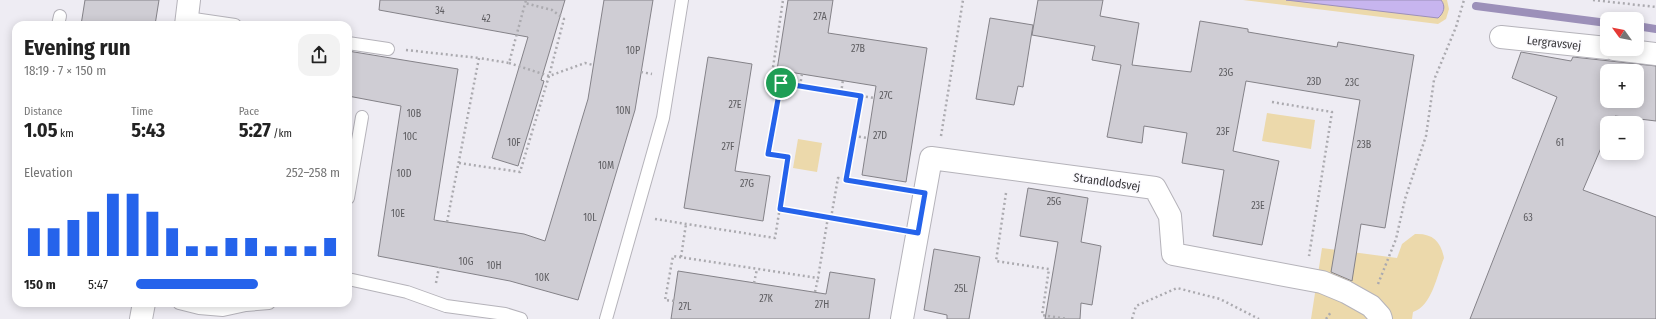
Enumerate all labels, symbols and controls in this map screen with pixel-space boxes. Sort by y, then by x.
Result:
house number: 34 [435,5,445,17]
house number: 27A [813,11,827,23]
north arrow [1600,12,1644,56]
map controls [1600,12,1644,160]
house number: 42 [481,13,491,25]
street label: Lergravsvej [1526,33,1582,53]
text: Evening run [24,34,131,61]
button: share [298,34,340,76]
house number: 27B [851,43,865,55]
house number: 10P [626,45,640,57]
text: 18:19 · 7 × 150 m [24,63,106,78]
button: + [1600,64,1644,108]
pin [764,66,798,100]
house number: 23G [1219,67,1234,79]
icon: arrive [770,72,792,94]
house number: 23D [1307,76,1322,88]
house number: 23C [1345,77,1359,89]
house number: 27C [879,90,893,102]
house number: 27E [728,99,742,111]
text: Distance [24,105,63,118]
text: Time [131,105,153,118]
text: Pace [239,105,259,118]
house number: 10N [615,105,631,117]
house number: 10B [407,108,422,120]
button: − [1600,116,1644,160]
text: 1.05 [24,118,58,142]
text: 5:43 [131,118,165,142]
text: 5:27 [239,118,271,142]
house number: 23F [1216,126,1230,138]
text: km [58,127,74,140]
text: /km [271,127,292,140]
house number: 27D [873,130,887,142]
house number: 10C [403,131,417,143]
house number: 10F [507,137,521,149]
house number: 61 [1556,137,1564,149]
house number: 23B [1357,139,1372,151]
house number: 27F [722,141,735,153]
house number: 10M [598,160,614,172]
text: Elevation [24,165,73,180]
text: 252–258 m [286,165,340,180]
house number: 10D [397,168,412,180]
street label: Strandlodsvej [1073,170,1141,194]
house number: 27G [740,178,754,190]
house number: 25G [1047,196,1062,208]
house number: 23E [1251,200,1265,212]
house number: 10E [391,208,405,220]
house number: 10L [583,212,597,224]
house number: 63 [1523,212,1533,224]
house number: 10G [459,256,474,268]
house number: 10H [486,260,502,272]
house number: 10K [535,272,550,284]
text: 150 m [24,277,56,292]
text: 5:47 [88,277,108,292]
house number: 25L [954,283,968,295]
house number: 27K [759,293,774,305]
house number: 27H [815,299,829,311]
house number: 27L [679,301,692,313]

